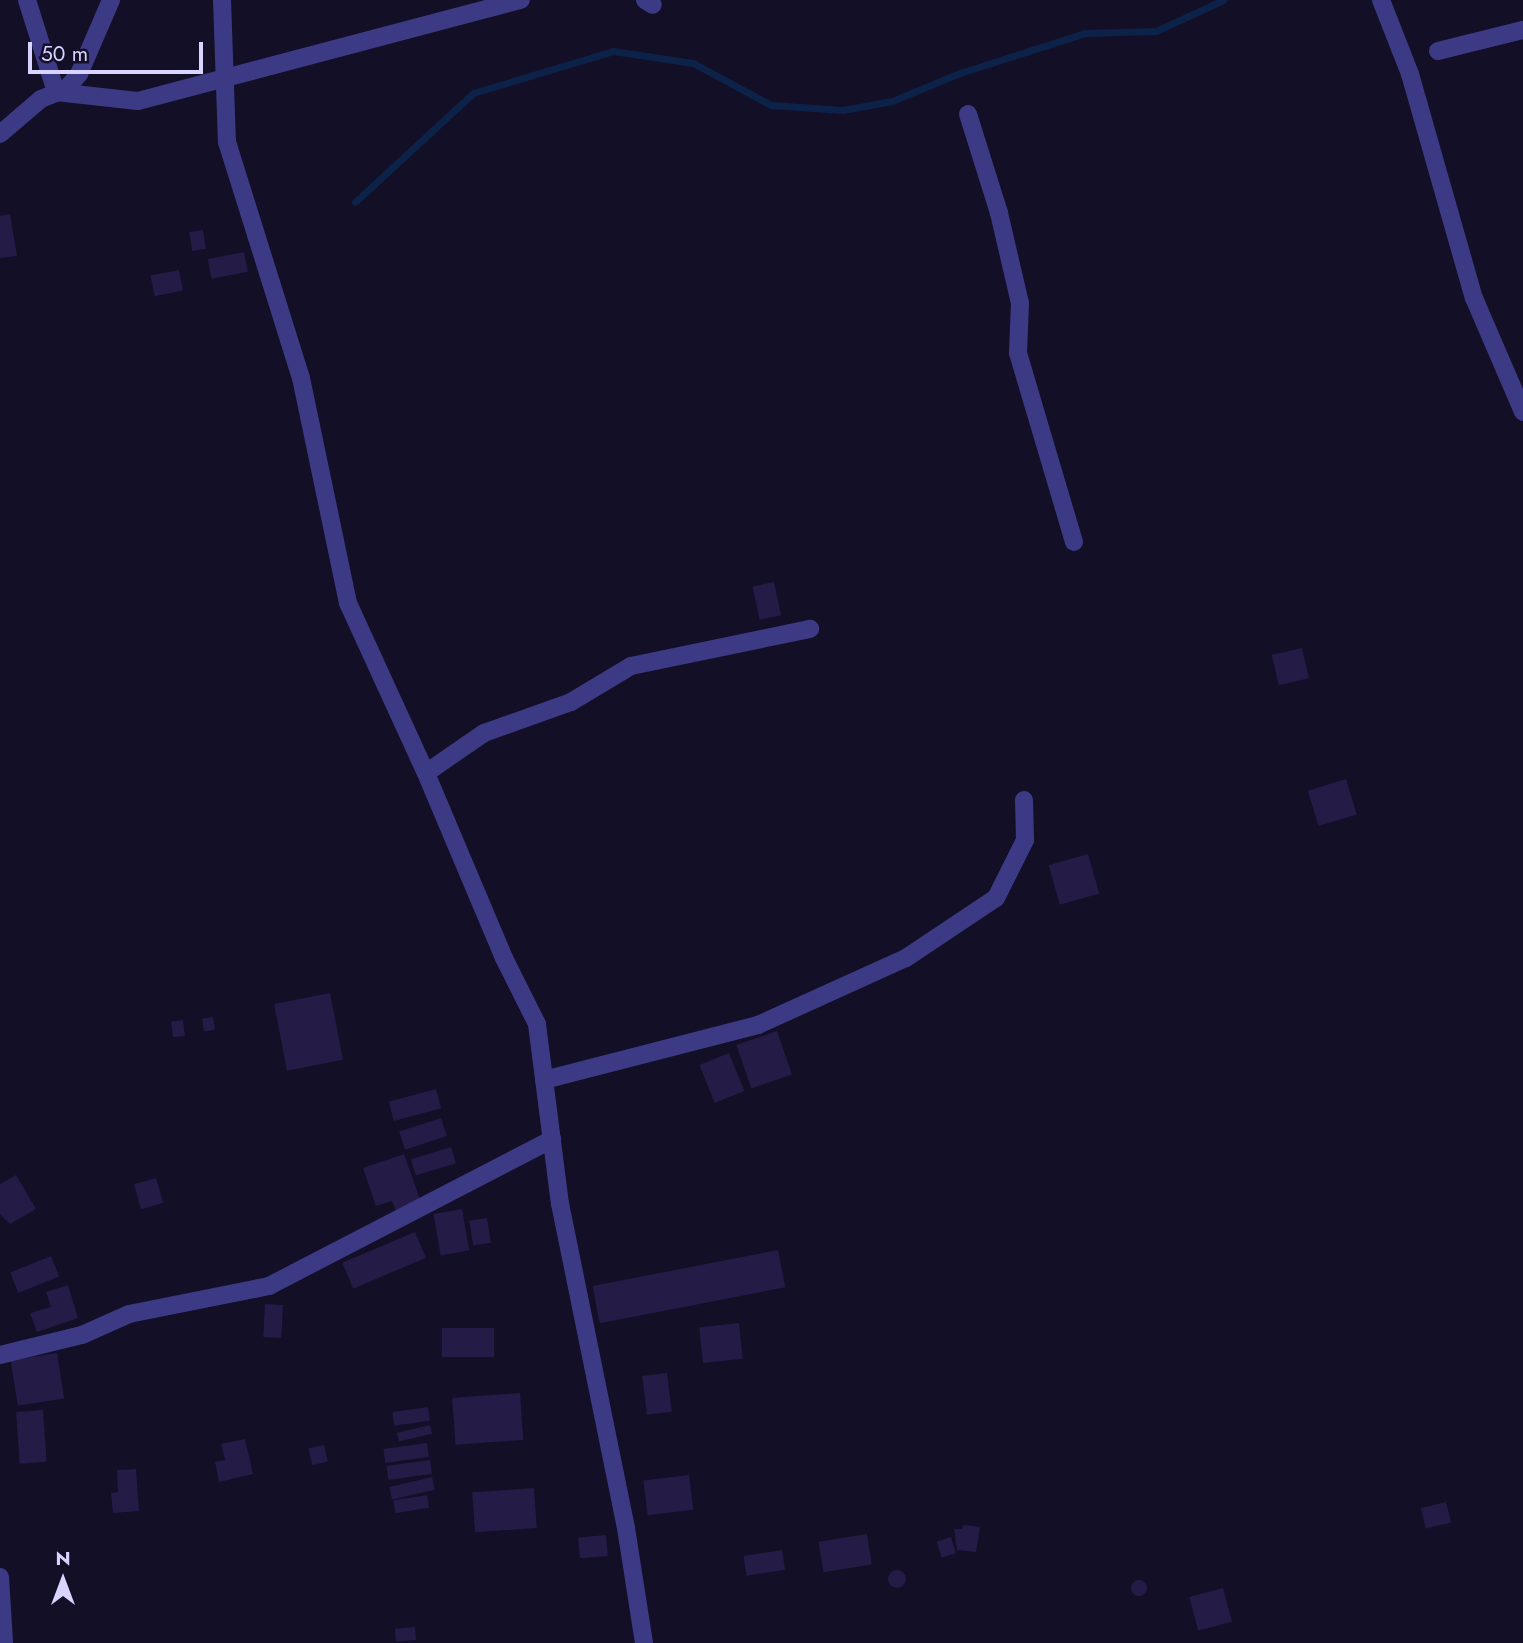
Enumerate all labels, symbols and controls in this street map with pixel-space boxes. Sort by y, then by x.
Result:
scale bar [32,28,206,72]
text: 50 m [41,39,88,69]
north arrow [28,1545,98,1615]
text: N [55,1545,71,1572]

